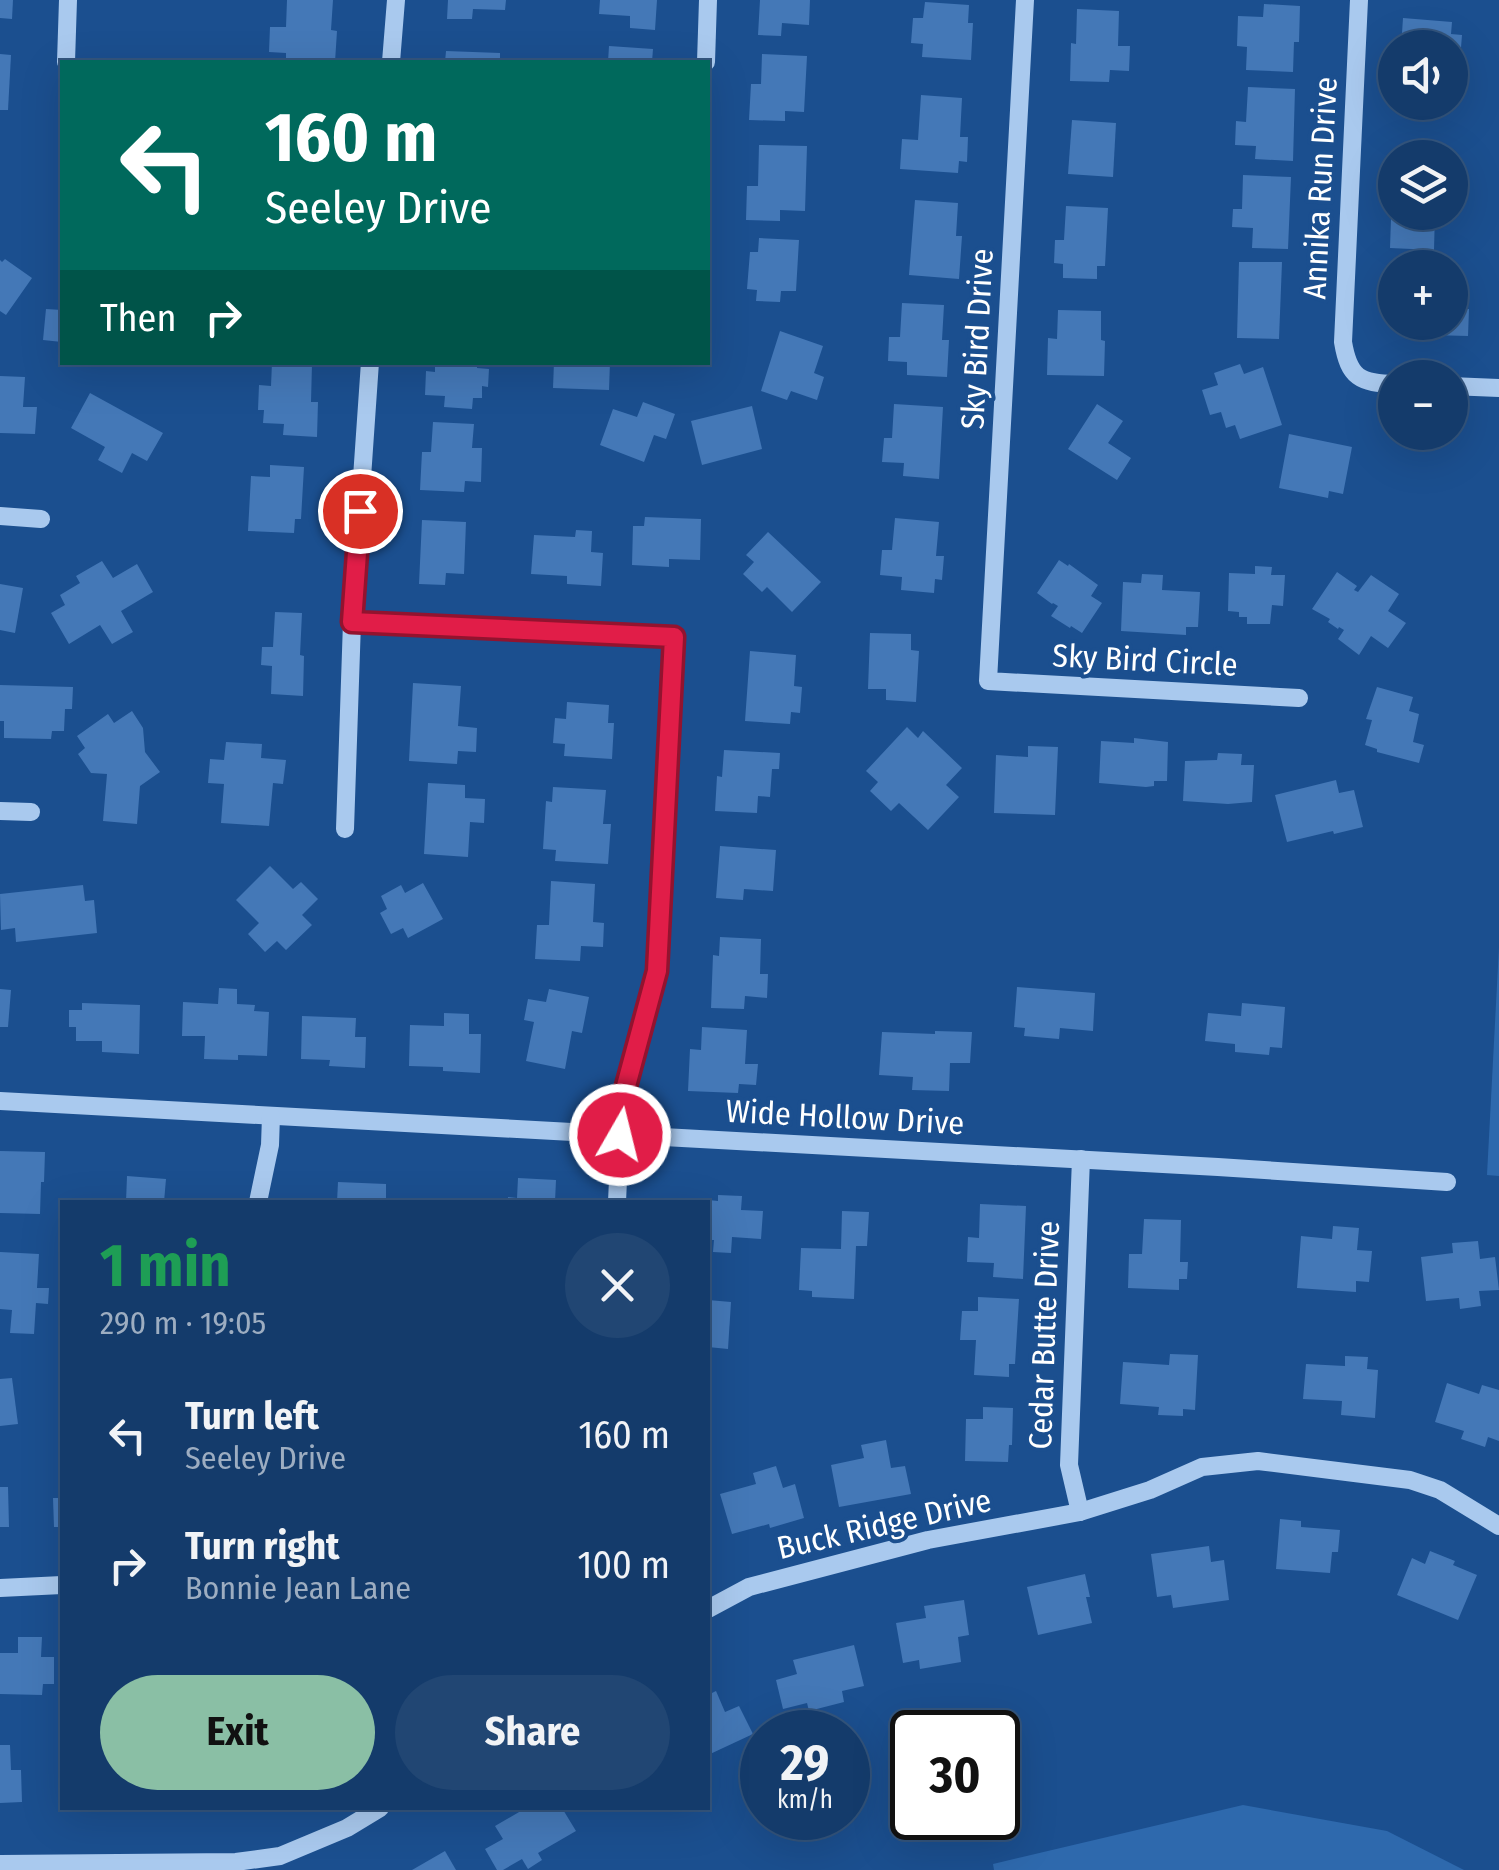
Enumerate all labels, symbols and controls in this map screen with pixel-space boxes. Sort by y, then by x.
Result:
map controls [1378,30,1468,450]
button: sound [1378,30,1468,120]
street label: Annika Run Drive [1295,76,1345,300]
text: 160 m [265,96,437,180]
icon: left [100,100,230,230]
button: layers [1378,140,1468,230]
text: Seeley Drive [265,181,491,235]
street label: Sky Bird Drive [953,248,1001,430]
button: + [1378,250,1468,340]
icon: right [196,290,251,345]
text: Then [100,295,176,341]
button: − [1378,360,1468,450]
pin [318,469,403,554]
icon: arrive [333,484,388,539]
street label: Sky Bird Circle [1051,636,1239,684]
position arrow [568,1083,672,1187]
street label: Wide Hollow Drive [725,1092,965,1142]
street label: Cedar Butte Drive [1021,1220,1067,1450]
text: 1 min [100,1230,231,1302]
button: close [565,1233,670,1338]
text: 290 m · 19:05 [100,1304,266,1342]
text: Turn left [185,1393,319,1439]
icon: left [100,1408,155,1463]
text: 160 m [578,1412,670,1458]
text: Seeley Drive [185,1439,346,1477]
street label: Buck Ridge Drive [773,1481,995,1567]
text: Turn right [185,1523,339,1569]
icon: right [100,1538,155,1593]
text: 100 m [577,1542,670,1588]
text: Bonnie Jean Lane [185,1569,411,1607]
button: Exit [100,1675,375,1790]
button: Share [395,1675,670,1790]
speed limit sign: 30 [890,1710,1020,1840]
text: 29 [781,1733,829,1793]
text: km/h [777,1785,833,1815]

